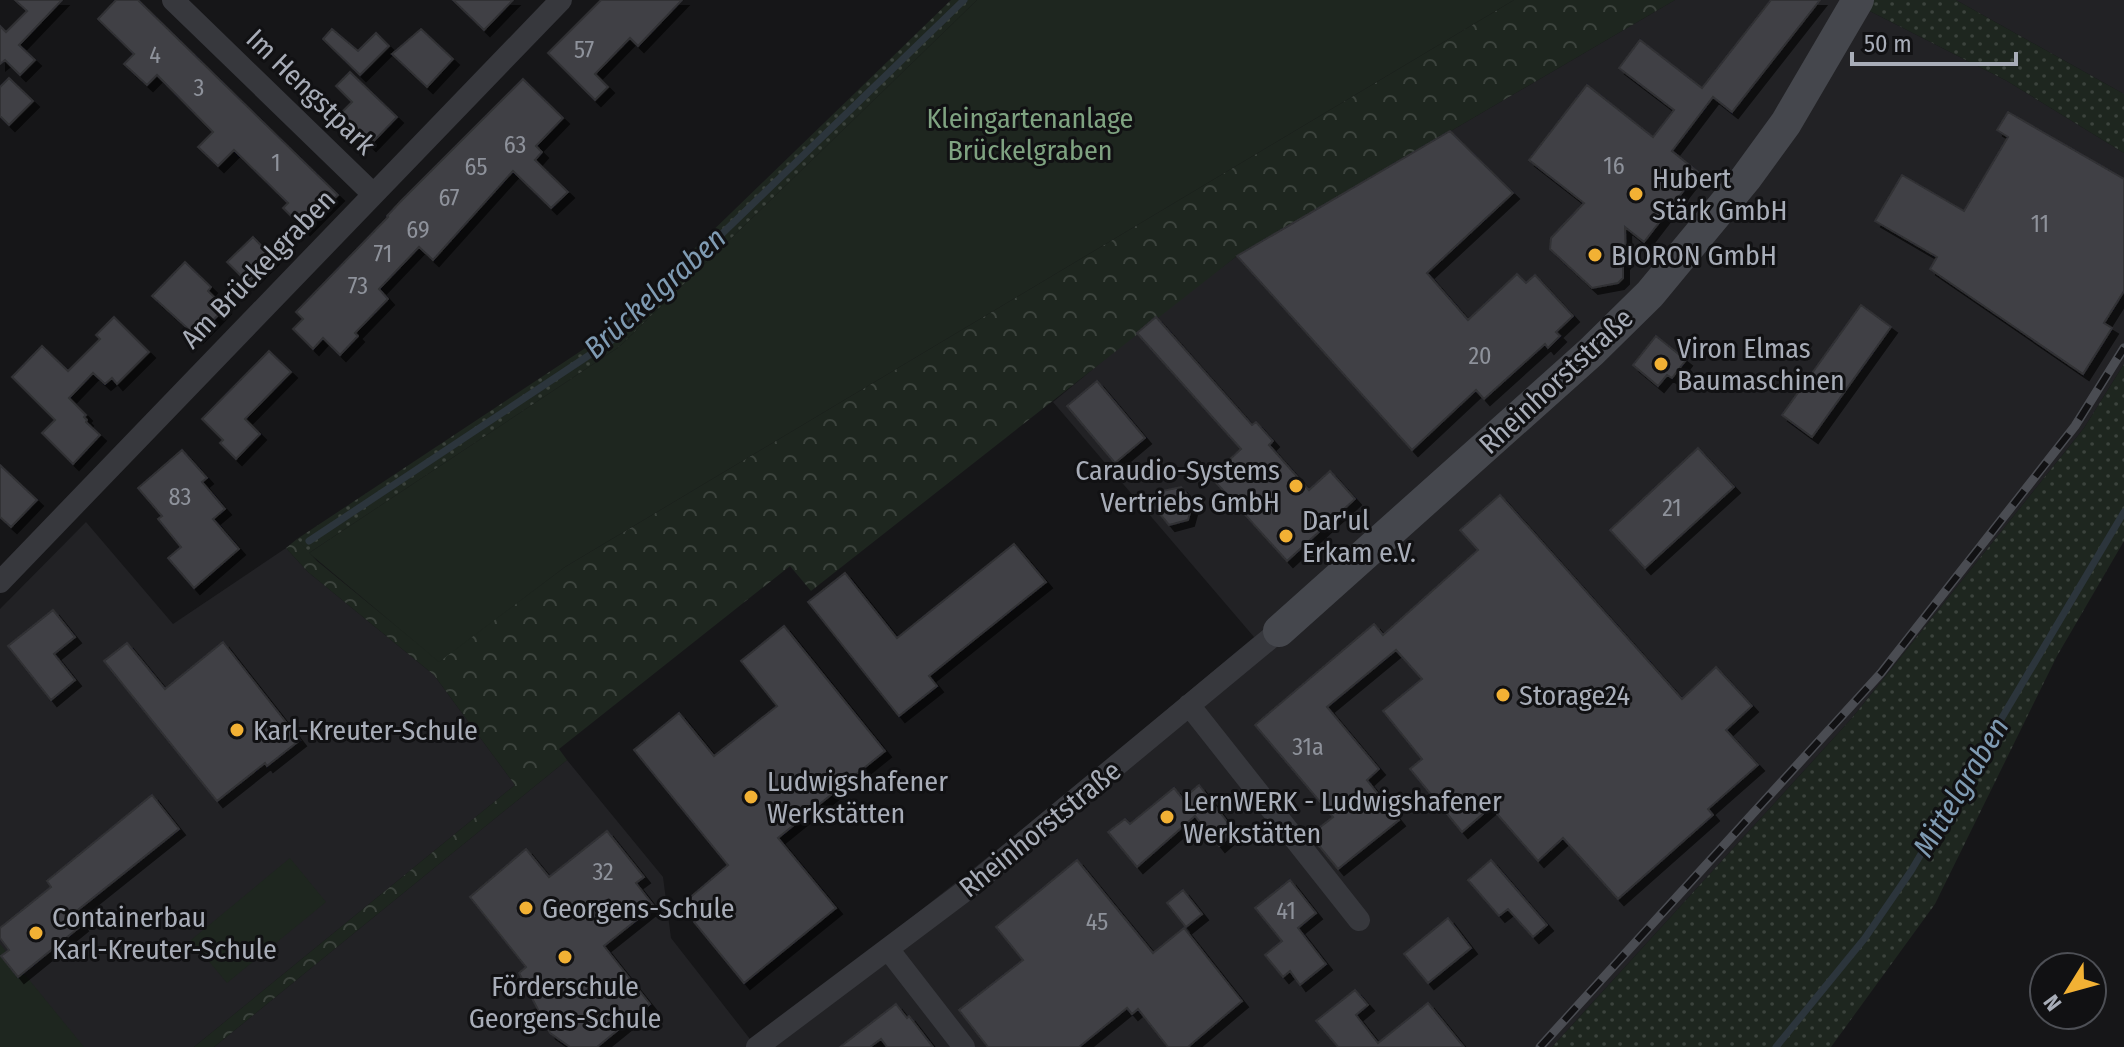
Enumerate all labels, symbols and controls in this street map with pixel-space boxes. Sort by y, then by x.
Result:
scale bar [1852,16,2016,66]
street label: Im Hengstpark [240,22,383,162]
text: 50 m [1864,30,1912,58]
house number: 57 [574,36,594,64]
house number: 4 [149,41,161,69]
house number: 3 [194,74,204,102]
park label: Kleingartenanlage Brückelgraben [927,102,1133,167]
house number: 63 [504,131,526,159]
house number: 1 [271,149,281,177]
house number: 16 [1603,152,1625,180]
house number: 65 [465,153,487,181]
place label: Hubert Stärk GmbH [1652,162,1787,227]
street label: Am Brückelgraben [174,183,342,355]
house number: 67 [438,184,460,212]
marker: Hubert Stärk GmbH [1627,185,1645,203]
house number: 11 [2031,210,2049,238]
house number: 69 [406,216,430,244]
water label: Brückelgraben [577,220,733,366]
place label: BIORON GmbH [1611,239,1777,272]
house number: 71 [374,240,392,268]
marker: BIORON GmbH [1586,246,1604,264]
house number: 73 [348,272,368,300]
street label: Rheinhorststraße [1472,301,1640,461]
place label: Viron Elmas Baumaschinen [1677,332,1845,397]
house number: 20 [1468,342,1492,370]
marker: Viron Elmas Baumaschinen [1652,355,1670,373]
place label: Caraudio-Systems Vertriebs GmbH [1075,454,1280,519]
marker: Caraudio-Systems Vertriebs GmbH [1287,477,1305,495]
house number: 83 [169,483,191,511]
house number: 21 [1662,494,1682,522]
place label: Dar'ul Erkam e.V. [1302,504,1416,569]
marker: Dar'ul Erkam e.V. [1277,527,1295,545]
place label: Storage24 [1519,679,1630,712]
marker: Storage24 [1494,686,1512,704]
water label: Mittelgraben [1905,711,2017,863]
place label: Karl-Kreuter-Schule [253,714,478,747]
marker: Karl-Kreuter-Schule [228,721,246,739]
house number: 31a [1292,733,1324,761]
street label: Rheinhorststraße [953,754,1127,904]
place label: Ludwigshafener Werkstätten [767,765,948,830]
place label: LernWERK - Ludwigshafener Werkstätten [1183,785,1502,850]
marker: Ludwigshafener Werkstätten [742,788,760,806]
marker: LernWERK - Ludwigshafener Werkstätten [1158,808,1176,826]
house number: 32 [592,858,614,886]
place label: Georgens-Schule [542,892,735,925]
house number: 41 [1276,897,1296,925]
marker: Georgens-Schule [517,899,535,917]
place label: Containerbau Karl-Kreuter-Schule [52,901,277,966]
house number: 45 [1086,908,1108,936]
marker: Containerbau Karl-Kreuter-Schule [27,924,45,942]
marker: Förderschule Georgens-Schule [556,948,574,966]
north arrow [2028,951,2108,1031]
place label: Förderschule Georgens-Schule [469,970,661,1035]
text: N [2038,989,2067,1016]

